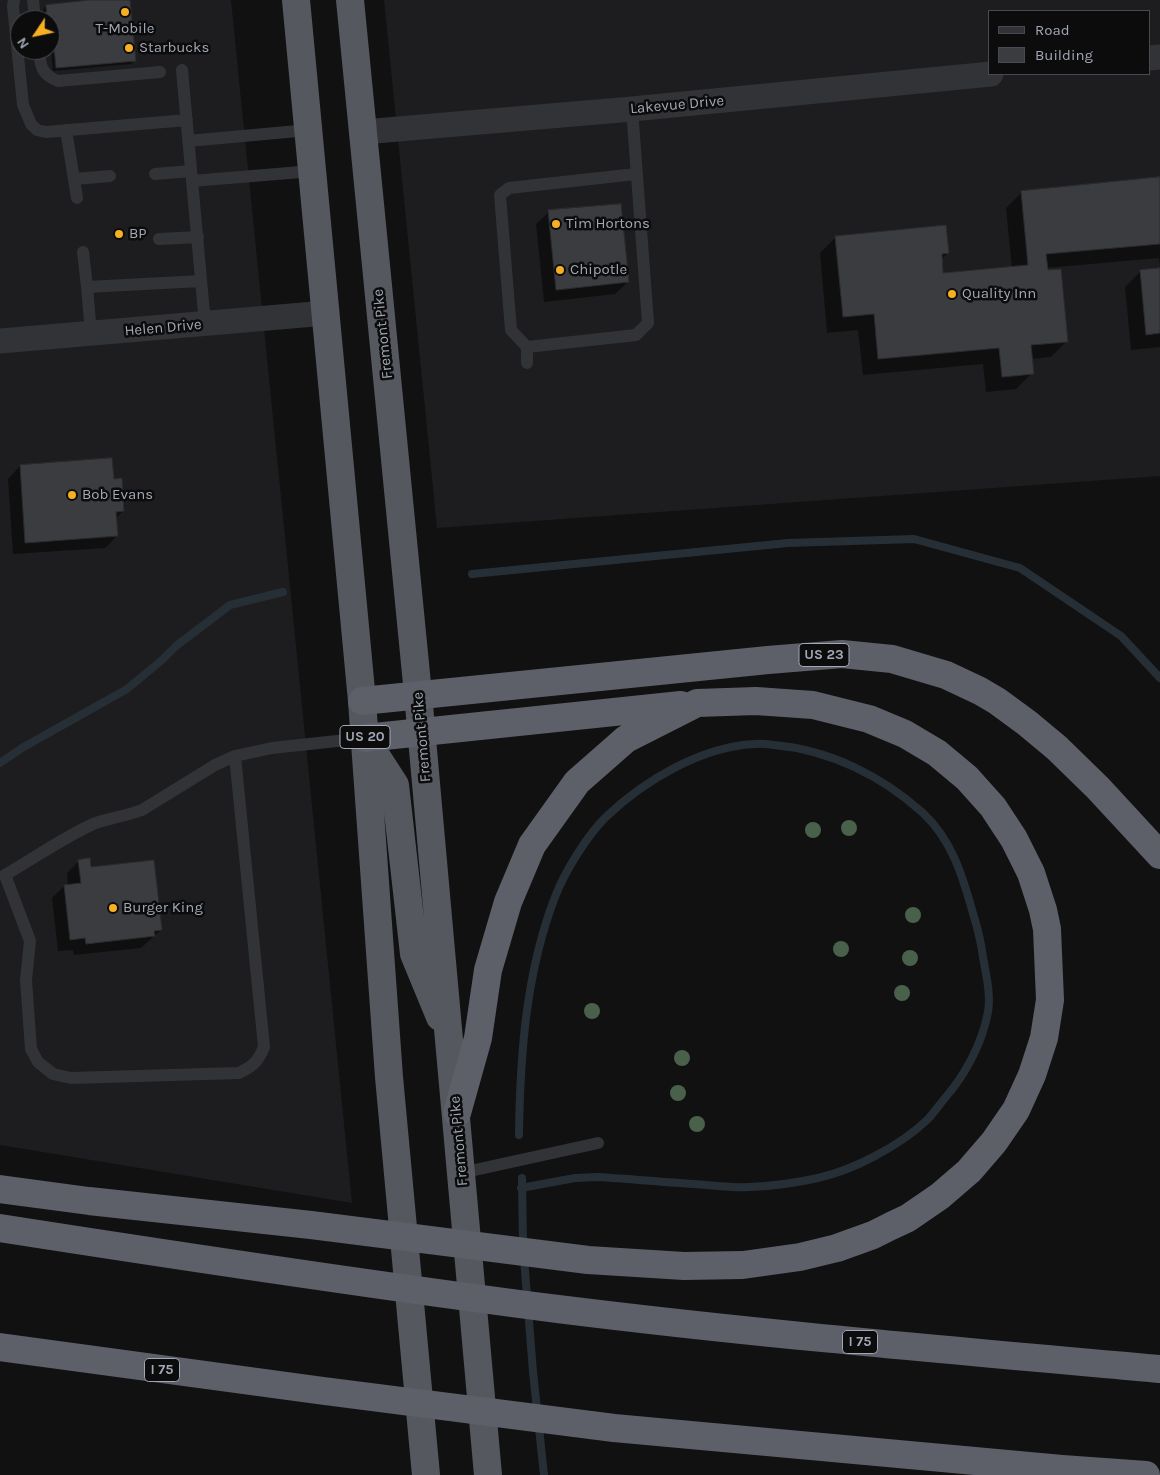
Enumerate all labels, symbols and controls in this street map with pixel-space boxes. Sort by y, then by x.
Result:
marker: T-Mobile [119,6,131,18]
north arrow [10,10,60,60]
legend [988,10,1150,75]
place label: T-Mobile [96,20,154,38]
text: Road [1035,21,1070,39]
text: N [13,34,33,52]
place label: Starbucks [139,39,209,57]
marker: Starbucks [123,42,135,54]
text: Building [1035,46,1093,64]
street label: Lakevue Drive [629,92,725,118]
place label: Tim Hortons [566,215,650,233]
marker: Tim Hortons [550,218,562,230]
place label: BP [129,225,147,243]
marker: BP [113,228,125,240]
place label: Chipotle [570,261,627,279]
marker: Chipotle [554,264,566,276]
place label: Quality Inn [962,285,1036,303]
street label: Fremont Pike [369,288,397,380]
marker: Quality Inn [946,288,958,300]
street label: Helen Drive [124,316,202,340]
place label: Bob Evans [82,486,153,504]
marker: Bob Evans [66,489,78,501]
road number: US 23 [799,644,849,666]
street label: Fremont Pike [409,691,435,783]
road number: US 20 [340,726,390,749]
place label: Burger King [123,899,203,917]
marker: Burger King [107,902,119,914]
street label: Fremont Pike [446,1095,472,1187]
road number: I 75 [842,1330,878,1354]
road number: I 75 [144,1358,180,1382]

